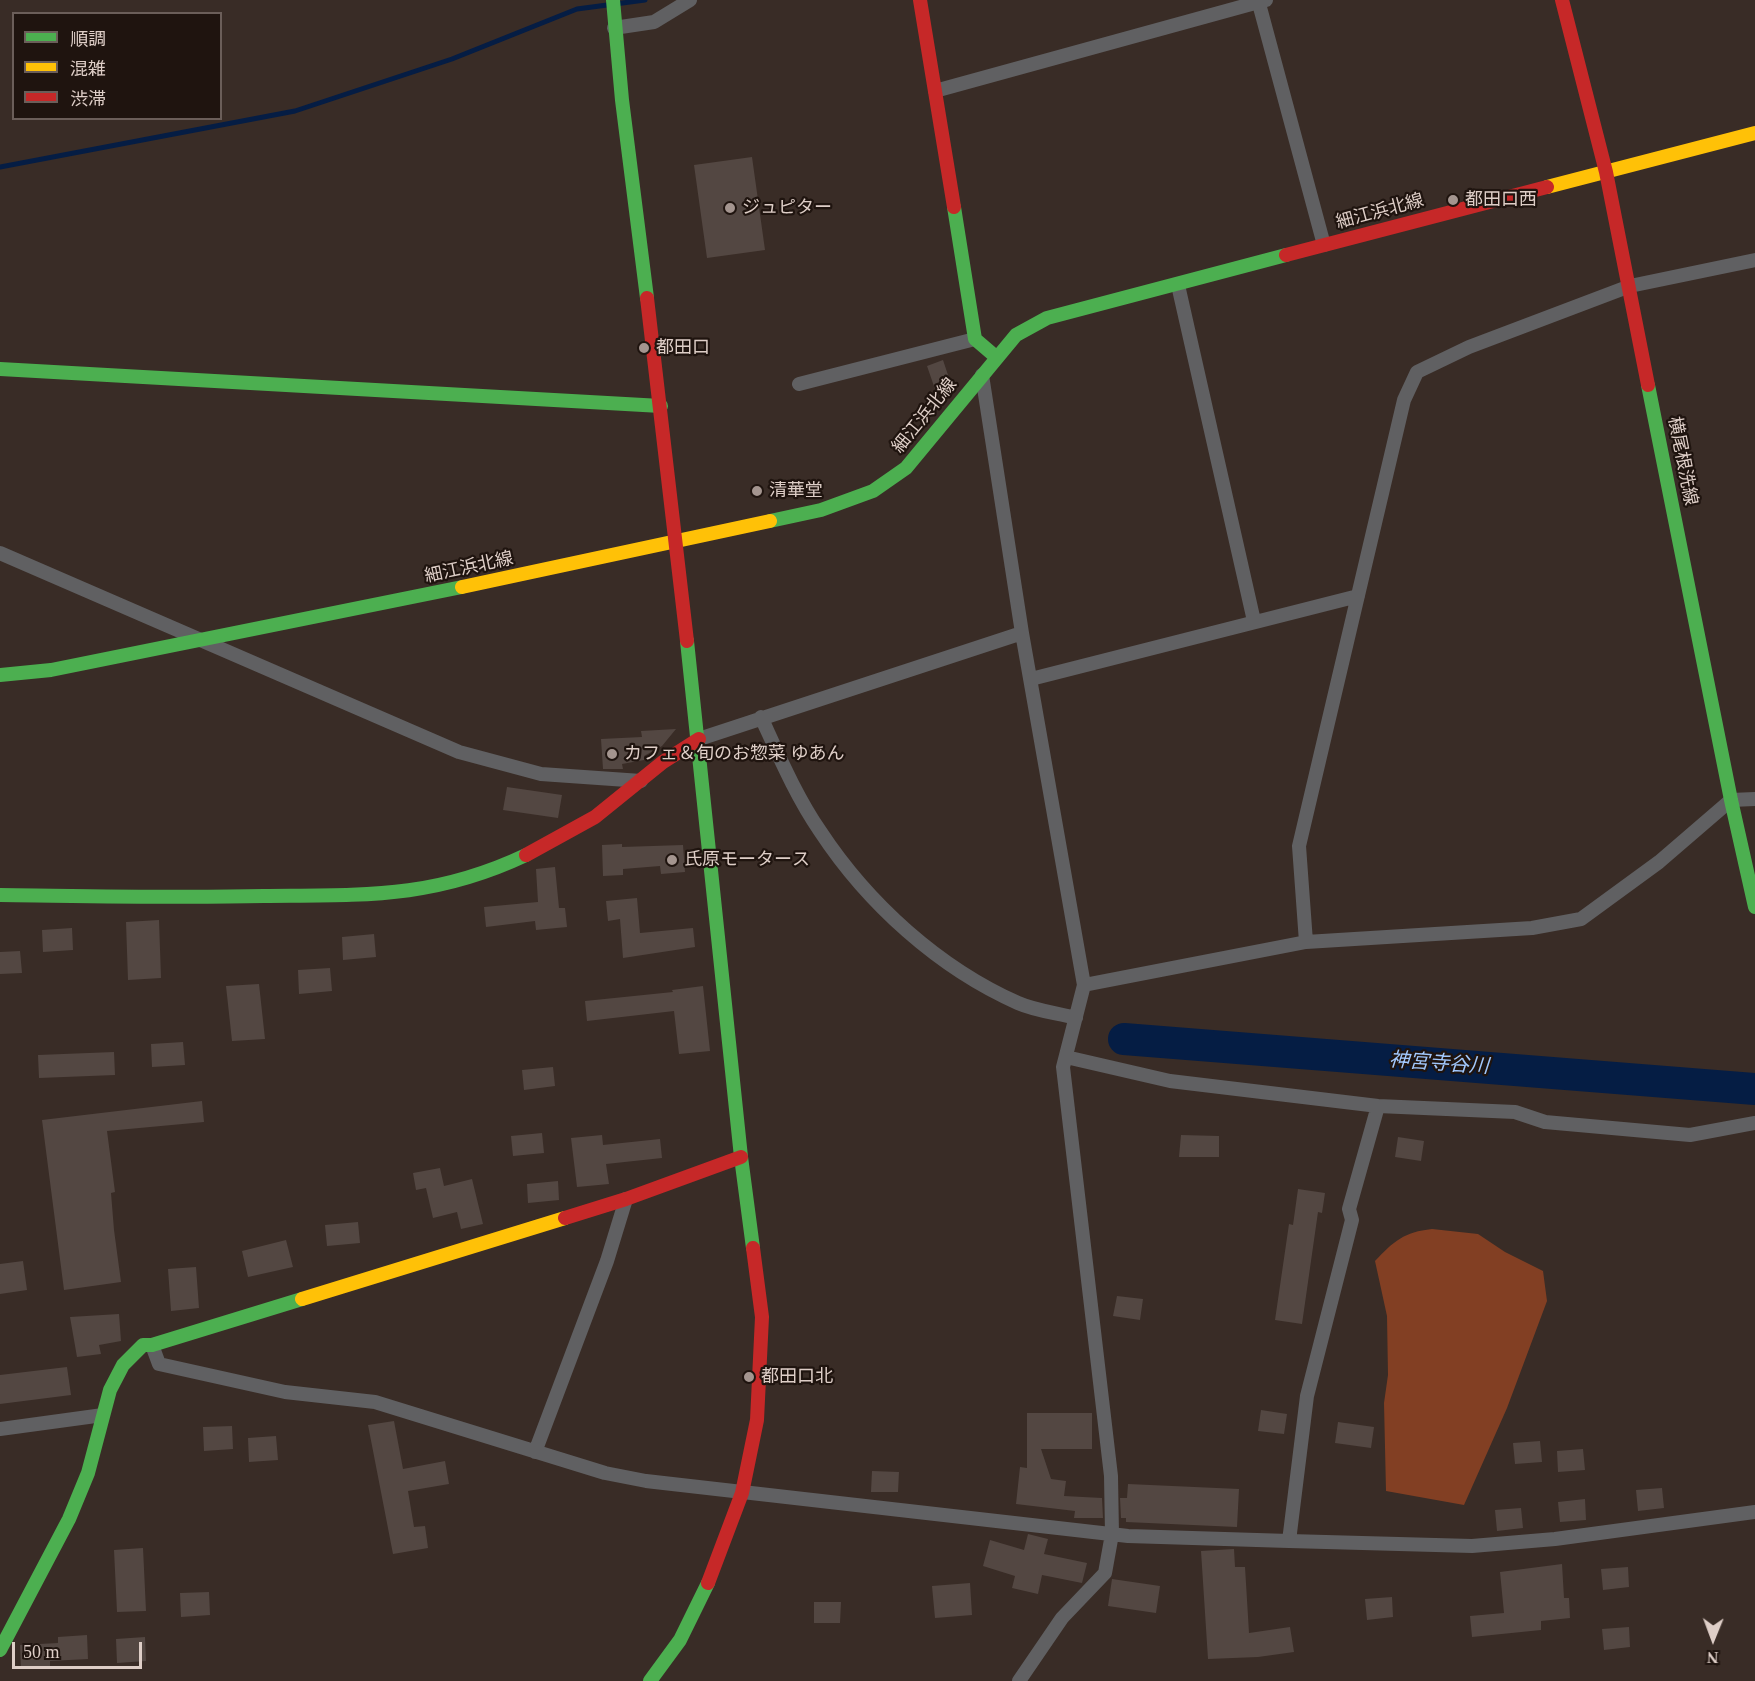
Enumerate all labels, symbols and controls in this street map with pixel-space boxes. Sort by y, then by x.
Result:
legend [12,12,222,120]
text: 順調 [70,29,106,49]
text: 混雑 [70,59,106,79]
text: 渋滞 [70,89,106,109]
place label: 都田口西 [1465,189,1537,211]
street label: 細江浜北線 [1334,190,1426,234]
marker: 都田口西 [1446,193,1460,207]
place label: ジュピター [742,197,832,219]
marker: ジュピター [723,201,737,215]
place label: 都田口 [656,337,710,359]
marker: 都田口 [637,341,651,355]
street label: 細江浜北線 [888,374,962,458]
street label: 横尾根洗線 [1663,415,1701,507]
place label: 清華堂 [769,480,823,502]
marker: 清華堂 [750,484,764,498]
street label: 細江浜北線 [423,548,515,588]
place label: カフェ＆旬のお惣菜 ゆあん [624,743,844,765]
marker: カフェ＆旬のお惣菜 ゆあん [605,747,619,761]
place label: 氏原モータース [684,849,810,871]
marker: 氏原モータース [665,853,679,867]
water label: 神宮寺谷川 [1388,1049,1490,1079]
place label: 都田口北 [761,1366,833,1388]
marker: 都田口北 [742,1370,756,1384]
north arrow [1683,1609,1743,1669]
scale bar [15,1630,146,1668]
text: 50 m [23,1642,60,1662]
text: N [1707,1649,1719,1666]

